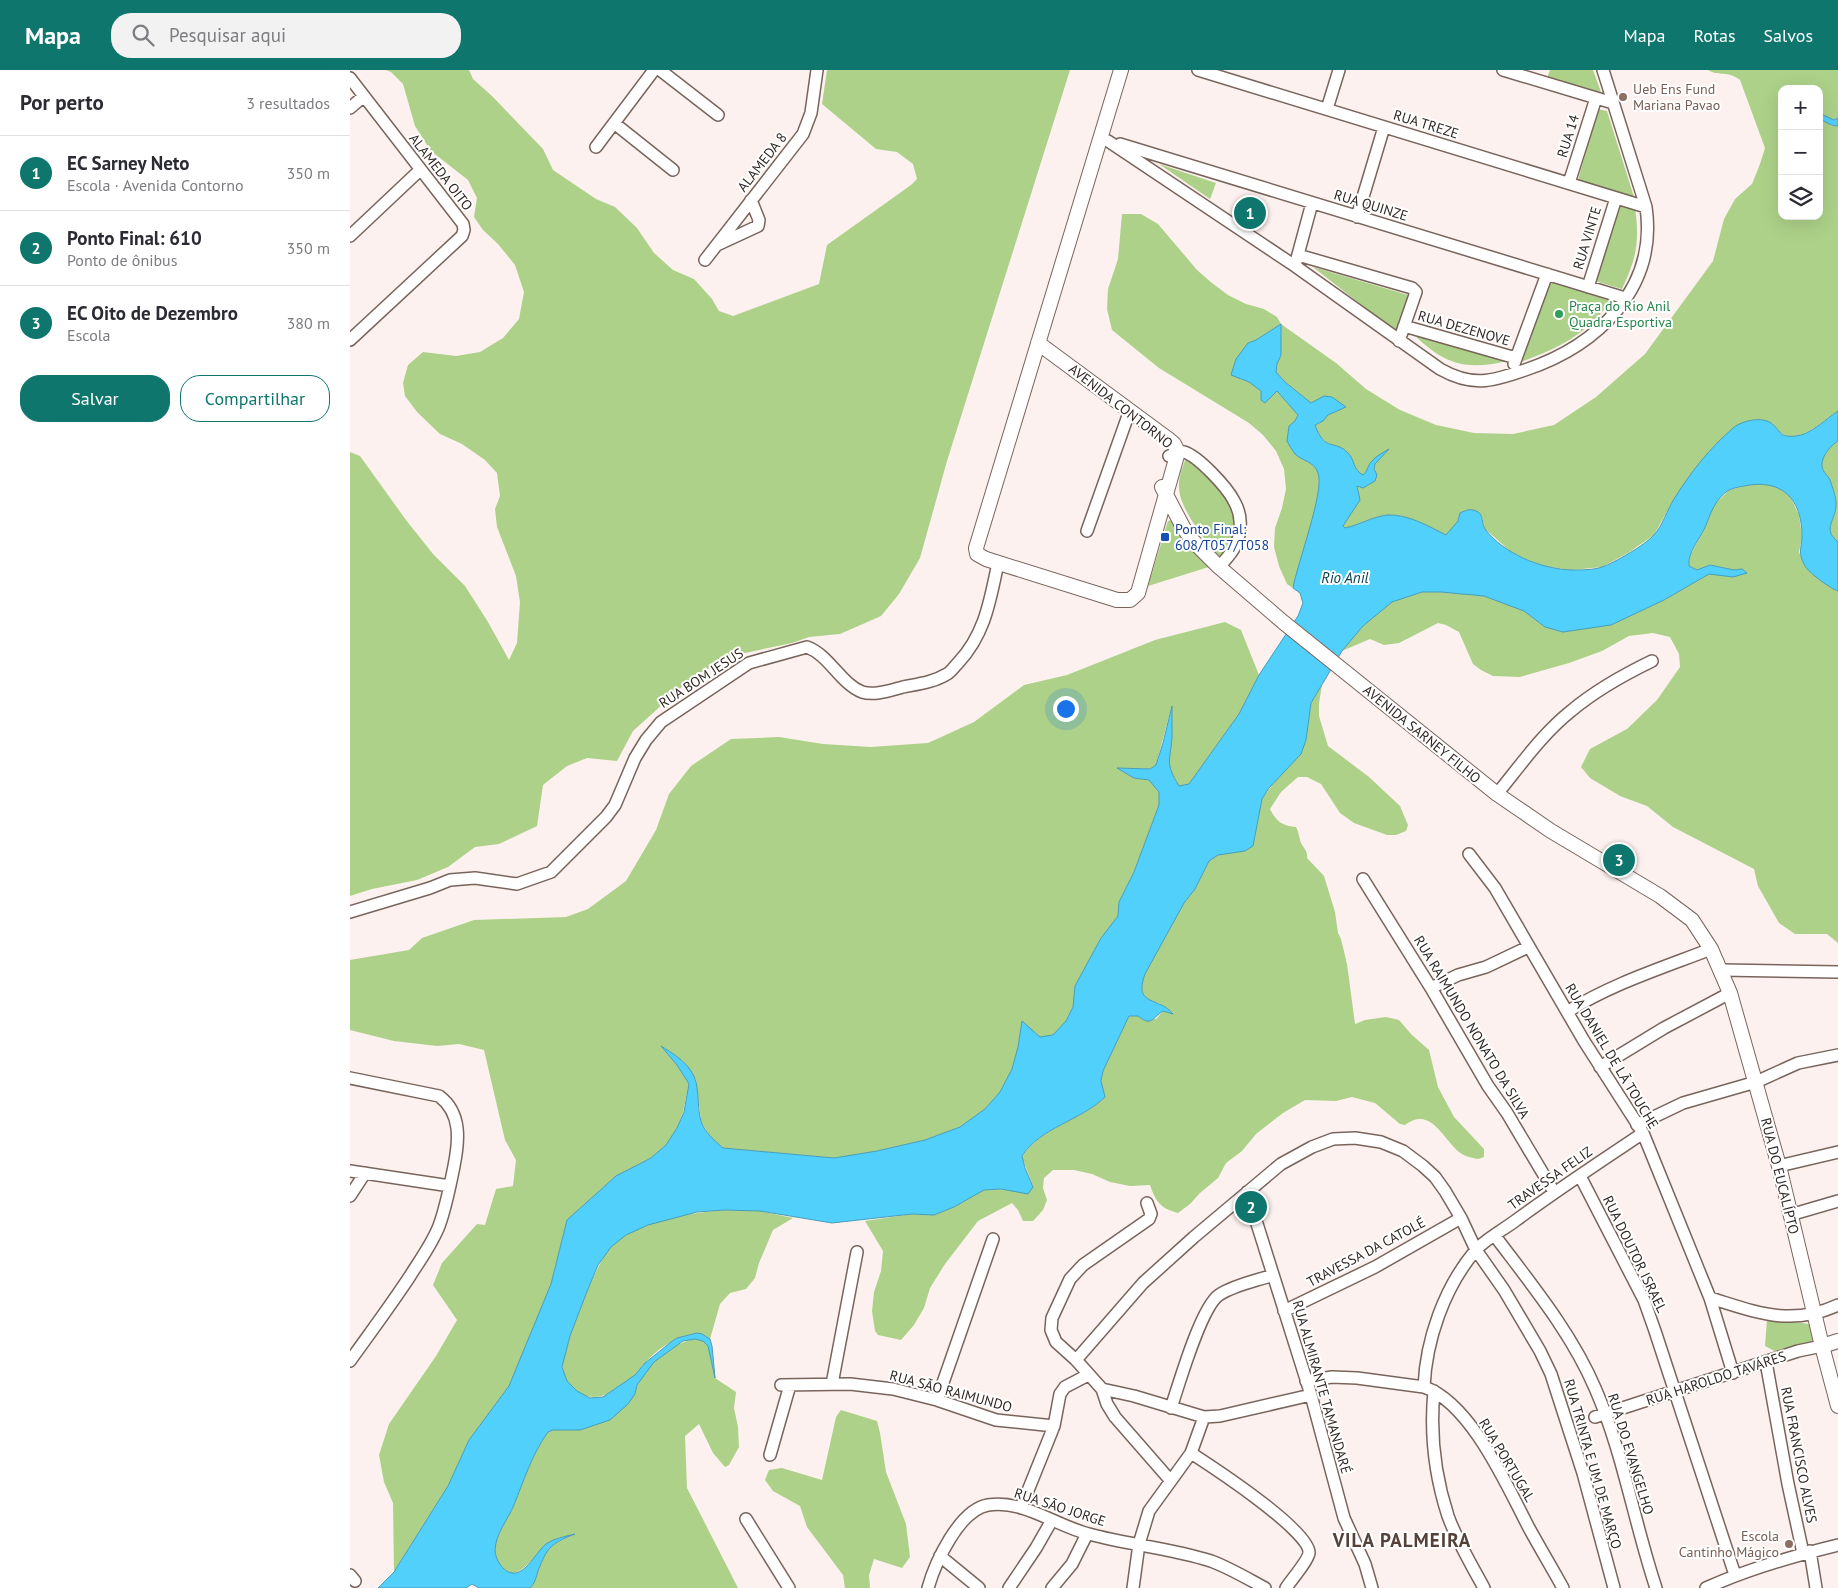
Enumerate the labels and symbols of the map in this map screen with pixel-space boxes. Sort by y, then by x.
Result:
place label: Ueb Ens Fund Mariana Pavao [1633,80,1720,114]
marker: Ueb Ens Fund Mariana Pavao [1617,91,1629,103]
street label: RUA TREZE [1391,106,1461,142]
street label: RUA 14 [1553,112,1583,160]
street label: ALAMEDA 8 [733,129,791,195]
street label: ALAMEDA OITO [405,130,477,214]
street label: RUA QUINZE [1332,185,1410,225]
pin: 1 [1234,194,1266,232]
street label: RUA VINTE [1569,204,1605,272]
place label: Praça do Rio Anil Quadra Esportiva [1569,297,1672,331]
street label: RUA DEZENOVE [1416,306,1512,350]
marker: Praça do Rio Anil Quadra Esportiva [1553,308,1565,320]
street label: AVENIDA CONTORNO [1065,360,1177,452]
place label: Ponto Final: 608/T057/T058 [1175,520,1269,554]
marker: Ponto Final: 608/T057/T058 [1159,531,1171,543]
water label: Rio Anil [1321,568,1369,587]
street label: RUA BOM JESUS [655,644,747,712]
street label: AVENIDA SARNEY FILHO [1359,681,1485,787]
your location [1053,696,1079,722]
pin: 3 [1603,841,1635,879]
street label: RUA RAIMUNDO NONATO DA SILVA [1410,932,1534,1122]
street label: RUA DANIEL DE LÃ TOUCHE [1561,980,1663,1132]
street label: RUA DO EUCALÍPTO [1757,1116,1803,1236]
street label: TRAVESSA FELIZ [1504,1142,1596,1214]
pin: 2 [1235,1188,1267,1226]
street label: RUA DOUTOR ISRAEL [1599,1193,1671,1315]
street label: TRAVESSA DA CATOLÉ [1304,1213,1428,1291]
street label: RUA ALMIRANTE TAMANDARÉ [1289,1298,1355,1476]
street label: RUA HAROLDO TAVÁRES [1644,1347,1788,1409]
street label: RUA SÃO RAIMUNDO [888,1366,1014,1416]
street label: RUA TRINTA E UM DE MARÇO [1560,1377,1626,1551]
street label: RUA FRANCISCO ALVES [1777,1385,1821,1525]
street label: RUA DO EVANGELHO [1604,1391,1658,1517]
street label: RUA PORTUGAL [1475,1415,1539,1505]
street label: RUA SÃO JORGE [1012,1484,1108,1530]
place label: Escola Cantinho Mágico [1679,1527,1779,1561]
district label: VILA PALMEIRA [1332,1528,1471,1552]
marker: Escola Cantinho Mágico [1783,1538,1795,1550]

